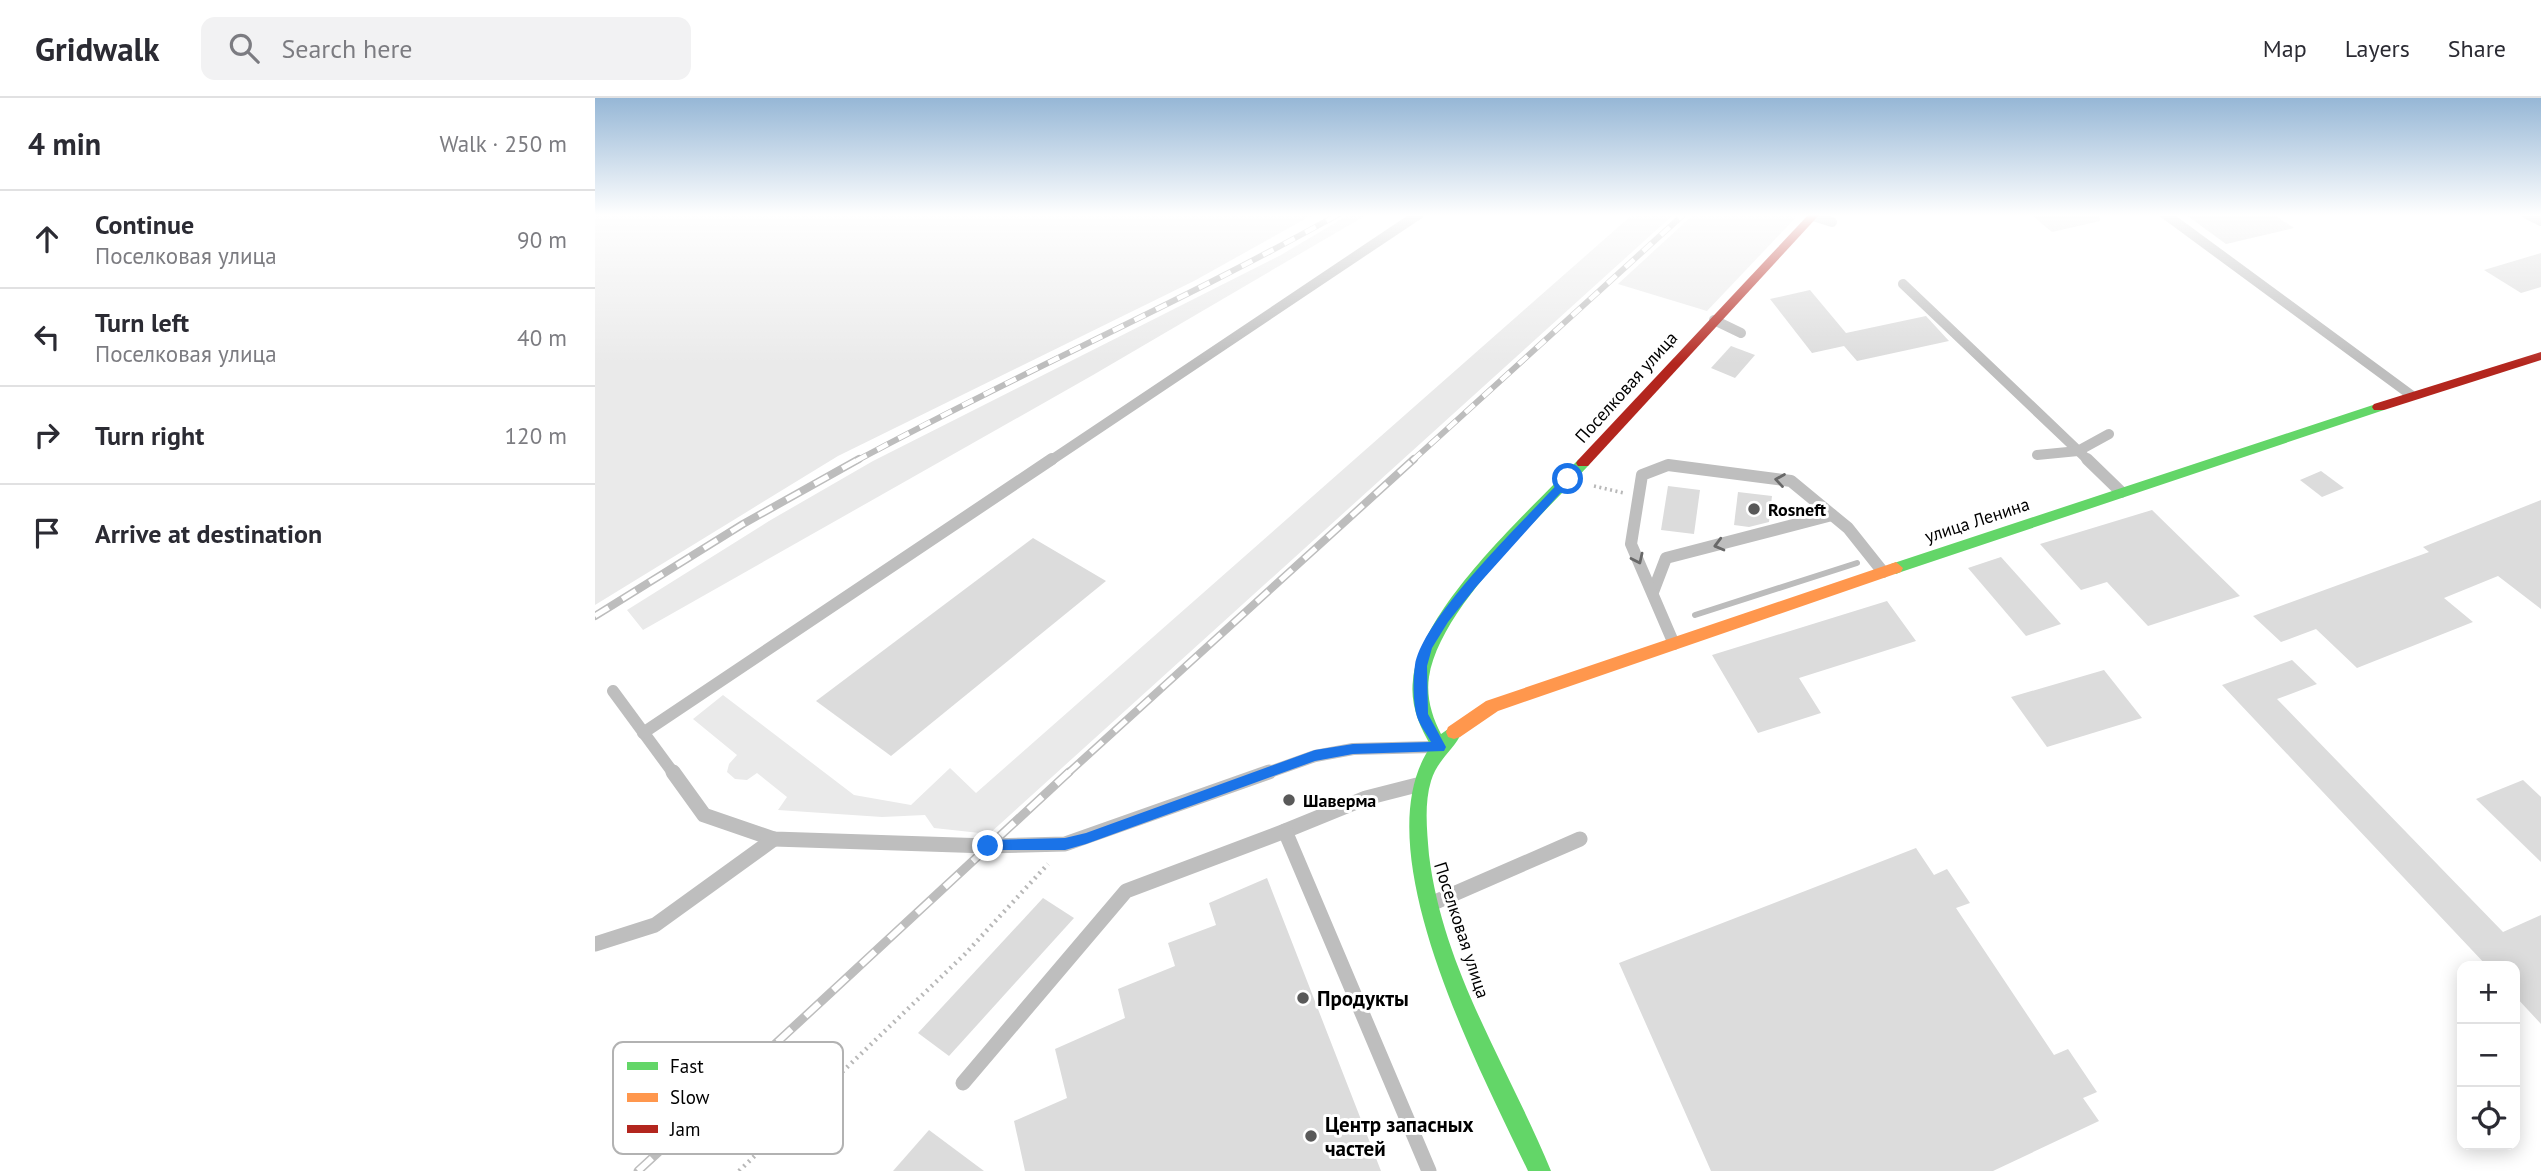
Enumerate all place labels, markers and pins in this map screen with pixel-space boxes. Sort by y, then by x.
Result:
place label: Rosneft [1768,498,1827,521]
marker: Rosneft [1746,501,1762,517]
place label: Шаверма [1303,789,1376,812]
marker: Шаверма [1281,792,1297,808]
place label: Продукты [1317,985,1409,1012]
marker: Продукты [1295,990,1311,1006]
place label: Центр запасных частей [1325,1111,1474,1162]
marker: Центр запасных частей [1303,1128,1319,1144]

